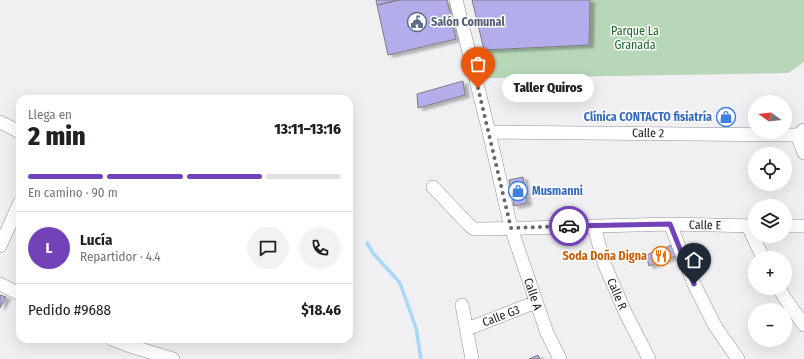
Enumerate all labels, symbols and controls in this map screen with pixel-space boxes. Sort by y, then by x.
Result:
public building icon: Salón Comunal [406,11,428,33]
place label: Salón Comunal [431,15,505,29]
park label: Parque La Granada [611,24,659,52]
pin [461,47,495,88]
icon: bag [467,53,489,75]
callout: Taller Quiros [502,74,594,102]
text: Taller Quiros [514,80,582,95]
north arrow [748,95,792,139]
map controls [748,95,792,347]
shop icon: Clínica CONTACTO fisiatría [715,106,737,128]
text: Llega en [28,107,72,122]
place label: Clínica CONTACTO fisiatría [584,110,712,124]
text: 13:11–13:16 [274,120,341,138]
text: 2 min [28,121,86,152]
street label: Calle 2 [632,126,664,140]
button: locate [748,147,792,191]
shop icon: Musmanni [507,180,529,202]
place label: Musmanni [532,184,583,198]
text: En camino · 90 m [28,185,118,200]
button: layers [748,199,792,243]
courier [549,206,589,246]
icon: car [558,215,580,237]
street label: Calle E [689,218,722,232]
button: chat [247,227,289,269]
button: phone [299,227,341,269]
text: Lucía [80,231,112,249]
text: L [46,239,52,257]
pin [677,243,711,284]
restaurant icon: Soda Doña Digna [650,245,672,267]
text: Repartidor · 4.4 [80,249,161,264]
place label: Soda Doña Digna [563,249,647,263]
icon: home [683,249,705,271]
button: + [748,251,792,295]
street label: Calle A [521,276,545,313]
street label: Calle R [604,276,630,312]
text: Pedido #9688 [28,301,111,319]
text: $18.46 [301,301,341,319]
street label: Calle G3 [480,302,522,330]
button: − [748,303,792,347]

